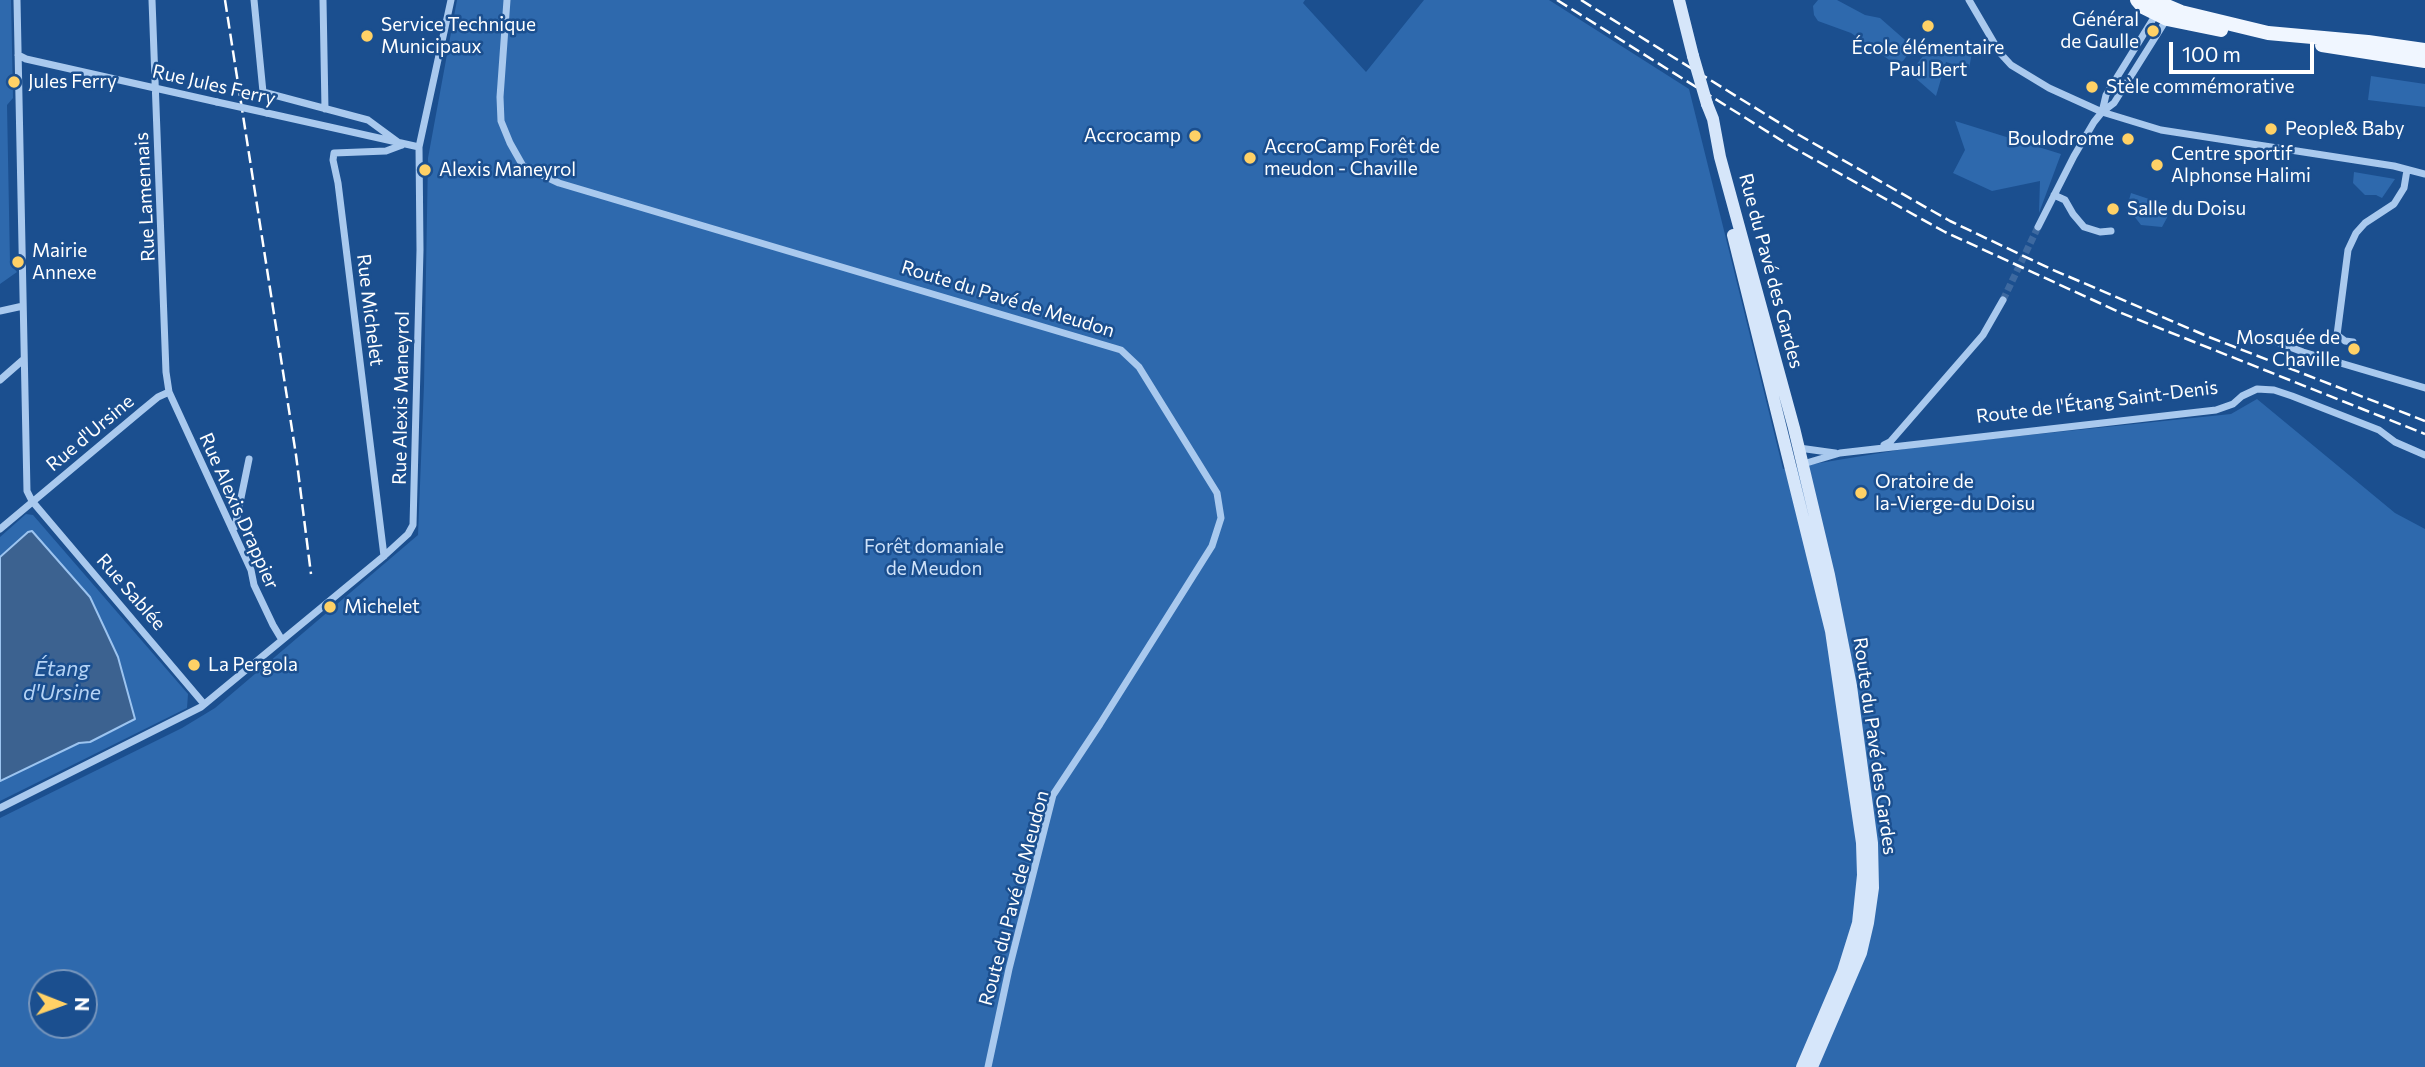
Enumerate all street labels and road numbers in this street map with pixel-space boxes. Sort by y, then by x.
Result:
street label: Rue Jules Ferry [150,60,278,110]
street label: Rue Lamennais [130,132,160,262]
street label: Rue du Pavé des Gardes [1734,171,1808,371]
street label: Rue Michelet [352,253,388,367]
street label: Route du Pavé de Meudon [899,256,1117,342]
street label: Rue Alexis Maneyrol [388,311,414,485]
street label: Route de l'Étang Saint-Denis [1975,376,2219,428]
street label: Rue d'Ursine [42,390,138,476]
street label: Rue Alexis Drappier [194,429,284,593]
street label: Rue Sablée [92,549,170,635]
street label: Route du Pavé des Gardes [1848,636,1902,856]
street label: Route du Pavé de Meudon [974,788,1054,1008]

